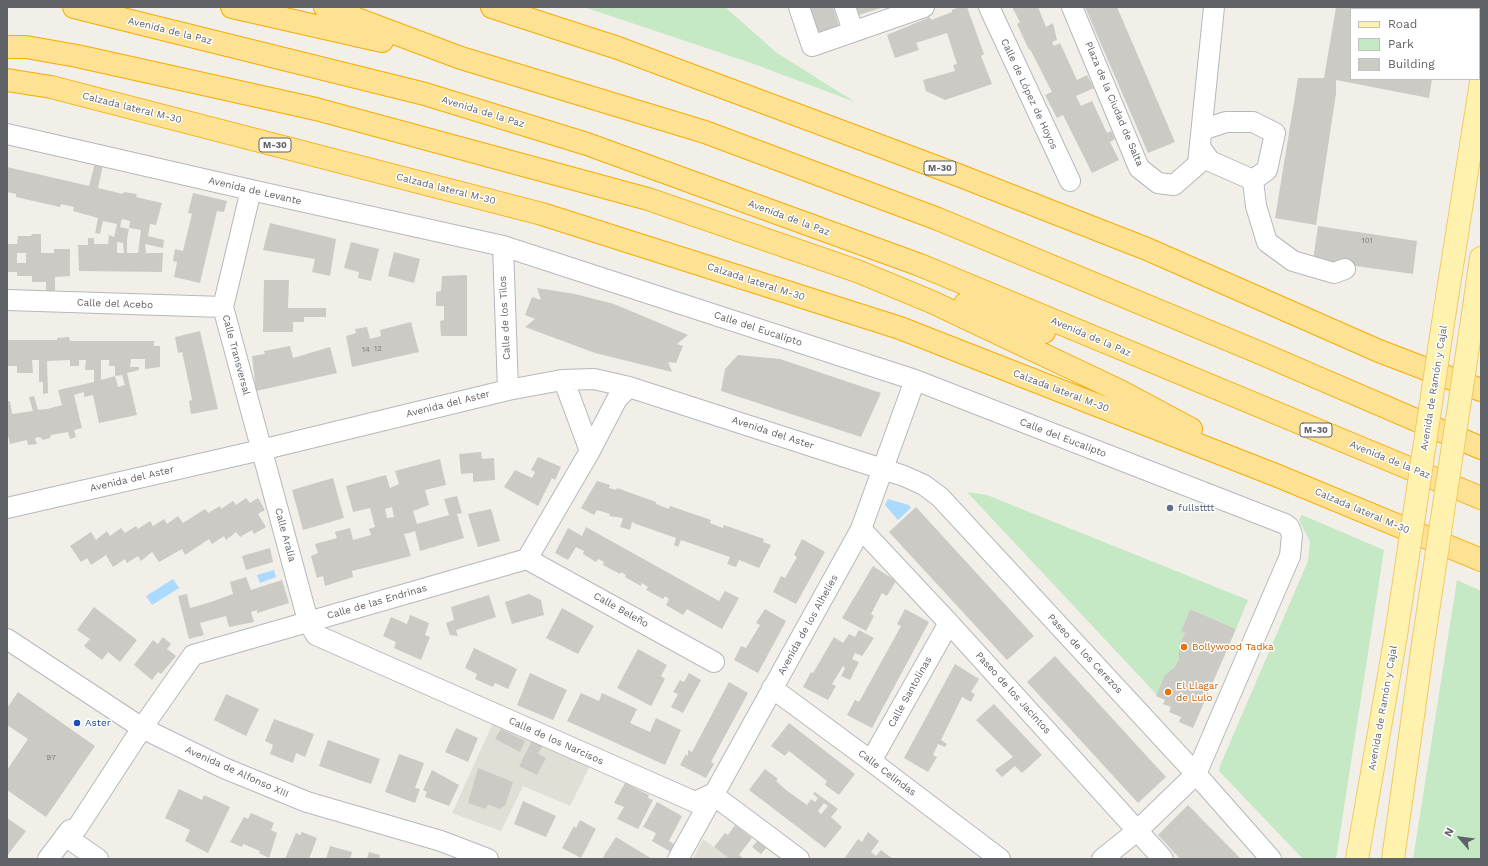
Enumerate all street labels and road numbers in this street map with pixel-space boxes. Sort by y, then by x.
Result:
street label: Avenida de la Paz [127,15,213,47]
street label: Calle de López de Hoyos [998,37,1060,151]
street label: Plaza de la Ciudad de Salta [1082,40,1146,168]
street label: Calzada lateral M-30 [81,90,183,126]
street label: Avenida de la Paz [440,94,526,130]
road number: M-30 [259,138,291,152]
road number: M-30 [924,161,956,175]
street label: Calzada lateral M-30 [395,171,497,207]
street label: Avenida de Levante [207,174,303,208]
street label: Avenida de la Paz [746,198,832,238]
street label: Calzada lateral M-30 [706,261,806,303]
street label: Calle de los Tilos [497,276,513,360]
street label: Calle del Acebo [77,297,153,311]
street label: Calle del Eucalipto [712,309,804,349]
street label: Calle Transversal [219,313,253,397]
street label: Avenida de la Paz [1049,315,1133,359]
street label: Avenida de Ramón y Cajal [1418,324,1450,452]
street label: Calzada lateral M-30 [1011,367,1111,415]
street label: Avenida del Aster [405,388,491,420]
street label: Avenida del Aster [730,414,816,452]
street label: Calle del Eucalipto [1018,416,1108,460]
road number: M-30 [1300,423,1332,437]
street label: Avenida de la Paz [1348,438,1432,482]
street label: Avenida del Aster [89,464,175,494]
street label: Calzada lateral M-30 [1313,486,1411,536]
street label: Calle Aralia [272,507,298,563]
street label: Avenida de los Alhelíes [775,573,841,677]
street label: Calle de las Endrinas [326,582,428,622]
street label: Calle Beleño [591,590,651,630]
street label: Paseo de los Cerezos [1045,612,1125,696]
street label: Avenida de Ramón y Cajal [1366,645,1400,771]
street label: Paseo de los Jacintos [973,649,1053,737]
street label: Calle Santolinas [886,655,934,729]
street label: Calle de los Narcisos [507,715,605,767]
street label: Avenida de Alfonso XIII [183,744,291,800]
street label: Calle Celindas [856,747,918,799]

